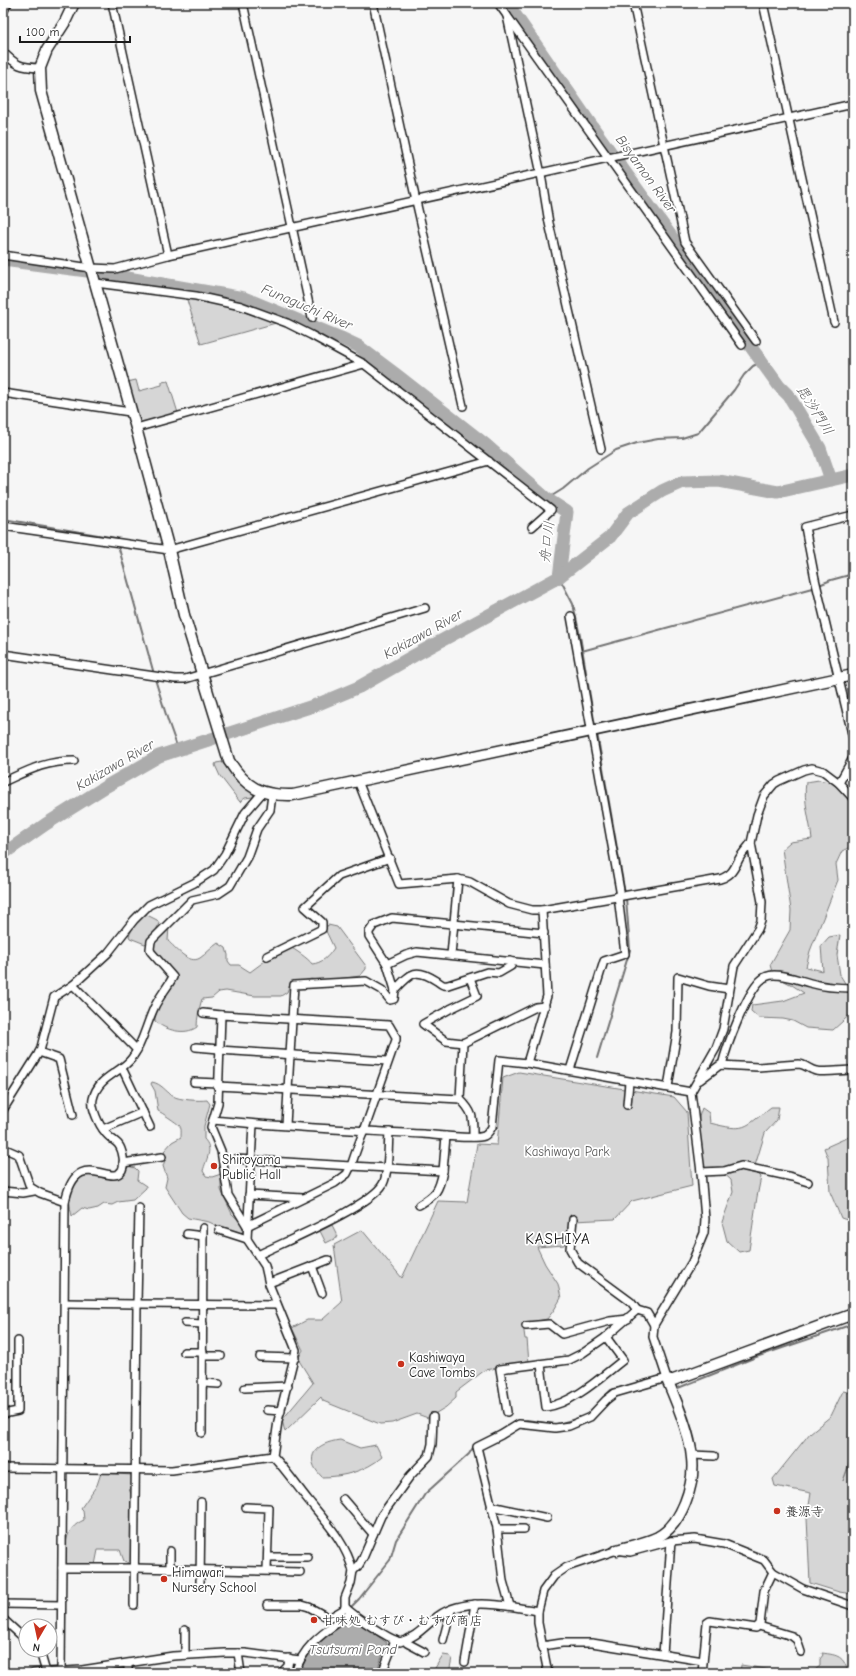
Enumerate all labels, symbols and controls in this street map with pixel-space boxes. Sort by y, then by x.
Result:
scale bar [20,18,130,44]
text: 100 m [26,25,59,39]
water label: Bisyamon River [612,132,681,218]
water label: Funaguchi River [259,280,356,334]
water label: 毘沙門川 [793,382,837,438]
water label: 舟口川 [536,520,558,564]
water label: Kakizawa River [380,605,467,663]
water label: Kakizawa River [73,735,159,794]
park label: Kashiwaya Park [524,1144,610,1159]
place label: Shiroyama Public Hall [222,1152,281,1182]
marker: Shiroyama Public Hall [209,1161,219,1171]
district label: KASHIYA [525,1230,591,1248]
place label: Kashiwaya Cave Tombs [409,1350,475,1380]
marker: Kashiwaya Cave Tombs [396,1359,406,1369]
place label: 養源寺 [785,1504,824,1519]
marker: 養源寺 [772,1506,782,1516]
place label: Himawari Nursery School [172,1565,257,1595]
marker: Himawari Nursery School [159,1574,169,1584]
place label: 甘味処 むすび・むすび商店 [322,1613,482,1628]
marker: 甘味処 むすび・むすび商店 [309,1615,319,1625]
north arrow [18,1618,58,1658]
text: N [32,1640,41,1654]
water label: Tsutsumi Pond [309,1641,397,1658]

